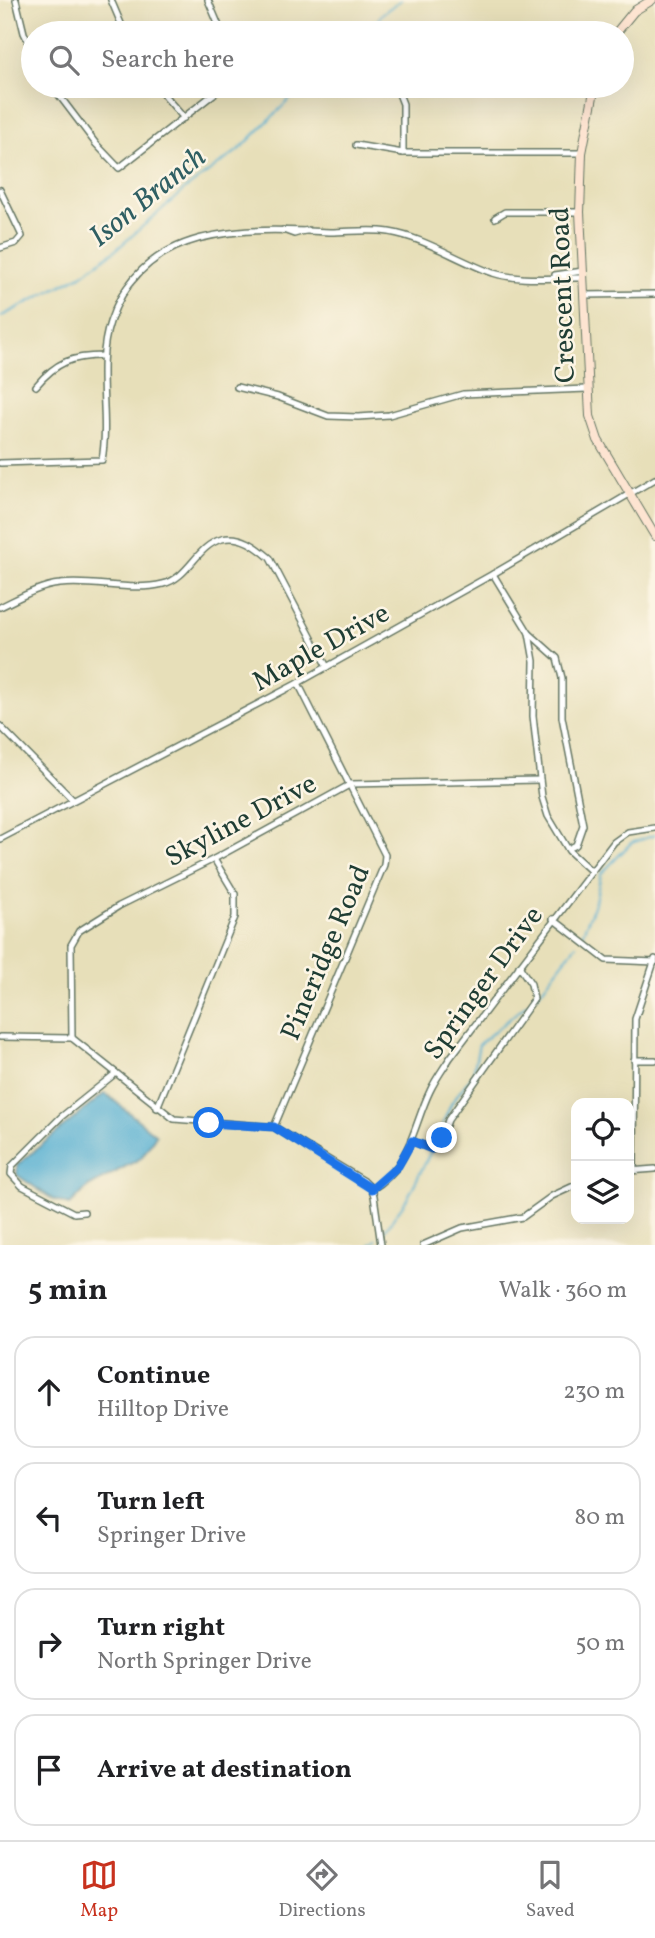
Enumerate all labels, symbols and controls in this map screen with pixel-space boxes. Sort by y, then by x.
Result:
search box [21,21,634,98]
icon: search [45,41,83,79]
text: Search here [101,42,234,78]
water label: Ison Branch [81,137,216,258]
street label: Crescent Road [541,206,586,384]
street label: Maple Drive [246,594,397,702]
street label: Skyline Drive [158,765,324,878]
street label: Pineridge Road [272,859,381,1047]
street label: Springer Drive [415,899,553,1068]
map controls [571,1098,634,1224]
button: locate [571,1098,634,1161]
route start [193,1107,224,1138]
route end [426,1122,457,1153]
button: layers [571,1161,634,1224]
text: 5 min [28,1270,108,1312]
text: Walk · 360 m [499,1275,627,1307]
text: Continue [97,1358,210,1394]
icon: ahead [30,1373,68,1411]
text: 230 m [563,1376,625,1408]
text: Hilltop Drive [97,1394,229,1426]
text: Turn left [97,1484,205,1520]
icon: left [30,1499,68,1537]
text: 80 m [575,1502,625,1534]
text: Springer Drive [97,1520,246,1552]
text: Turn right [97,1610,225,1646]
icon: right [30,1625,68,1663]
text: 50 m [576,1628,625,1660]
text: North Springer Drive [97,1646,312,1678]
icon: arrive [30,1751,68,1789]
text: Arrive at destination [97,1752,352,1788]
tab: Map [80,1856,118,1924]
tab: Directions [279,1856,366,1924]
tab: Saved [526,1856,575,1924]

